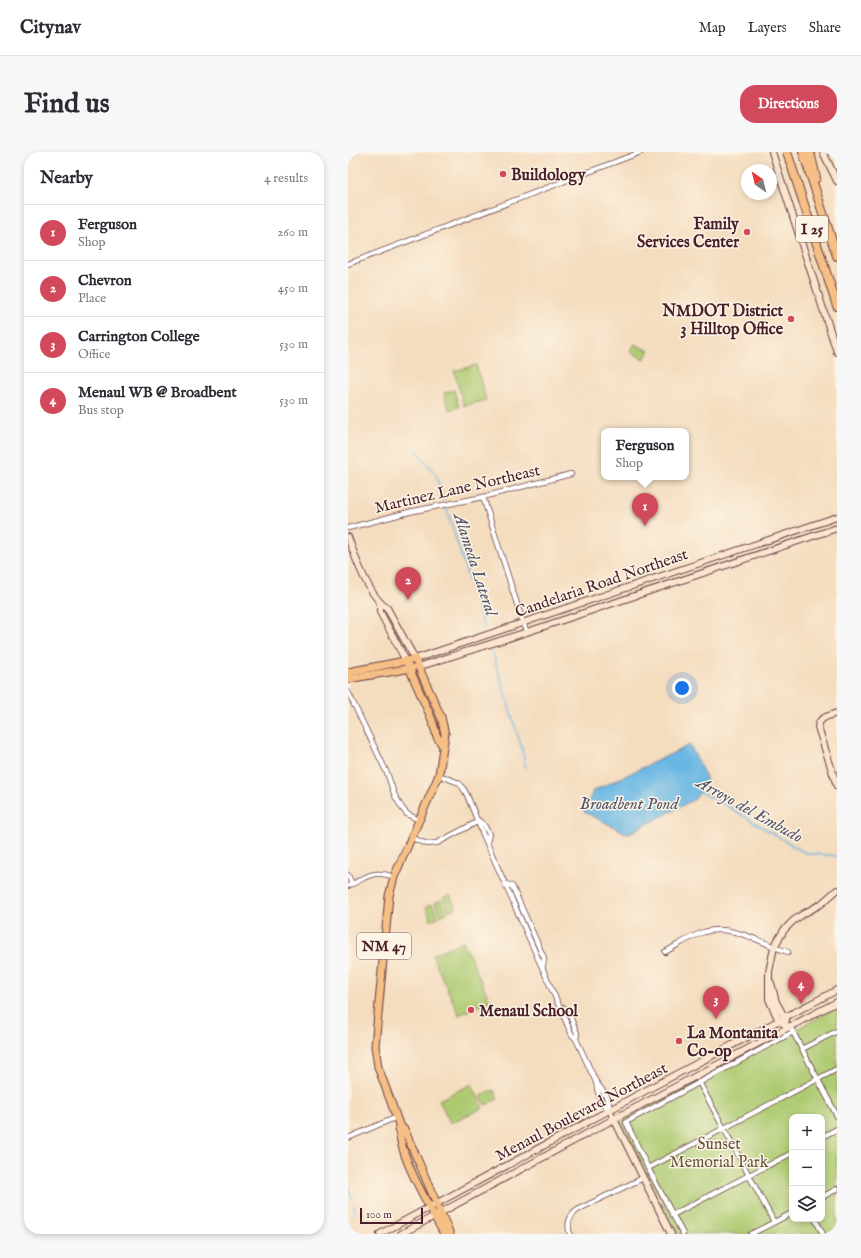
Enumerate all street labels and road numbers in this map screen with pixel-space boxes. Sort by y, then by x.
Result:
road number: I 25 [796,216,828,242]
street label: Martinez Lane Northeast [373,461,543,519]
street label: Candelaria Road Northeast [513,545,691,623]
road number: NM 47 [357,933,411,959]
street label: Menaul Boulevard Northeast [492,1059,672,1167]

